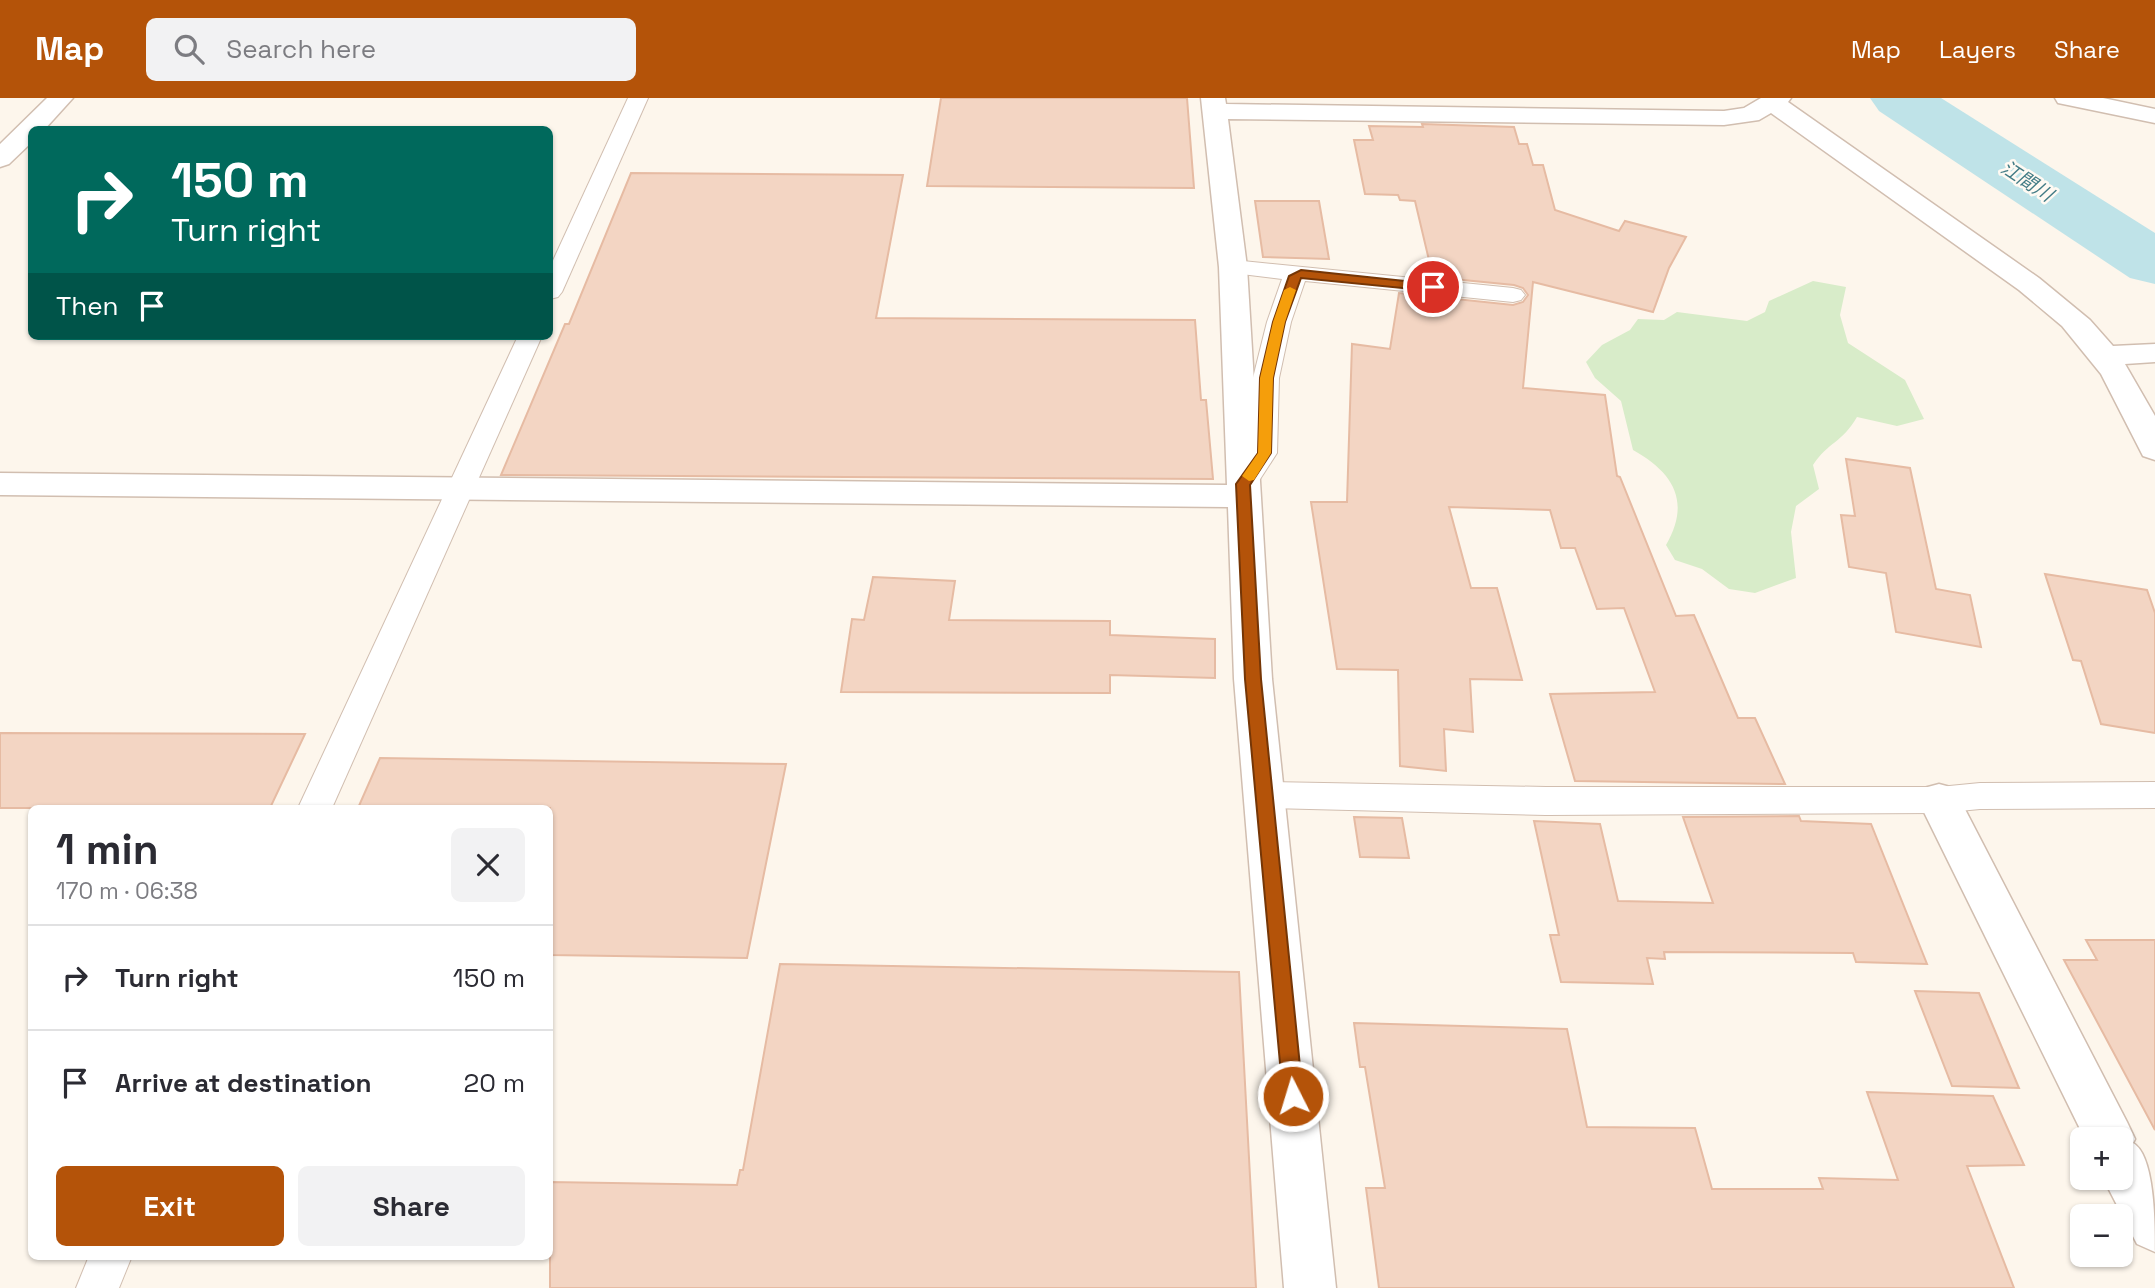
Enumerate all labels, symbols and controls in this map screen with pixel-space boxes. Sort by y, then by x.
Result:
search box [146,18,636,81]
text: Map [35,28,104,70]
icon: search [170,30,208,68]
text: Search here [226,32,376,66]
text: Map [1851,34,1901,65]
text: Layers [1939,34,2016,65]
text: Share [2054,34,2120,65]
text: 150 m [171,149,309,211]
icon: right [56,154,147,245]
water label: 江間川 [1996,155,2059,208]
text: Turn right [171,210,321,250]
pin [1403,257,1463,317]
icon: arrive [1414,268,1452,306]
icon: arrive [133,287,171,325]
text: Then [56,289,119,323]
text: 1 min [56,823,159,876]
button: close [451,828,525,902]
text: 170 m · 06:38 [56,876,198,906]
icon: right [56,959,94,997]
text: Turn right [115,961,239,995]
text: 150 m [453,961,525,995]
position arrow [1256,1059,1330,1133]
icon: arrive [56,1064,94,1102]
text: Arrive at destination [115,1066,372,1100]
text: 20 m [464,1066,525,1100]
map controls [2070,1127,2133,1267]
button: + [2070,1127,2133,1190]
button: Exit [56,1166,284,1246]
button: Share [298,1166,525,1246]
button: − [2070,1204,2133,1267]

